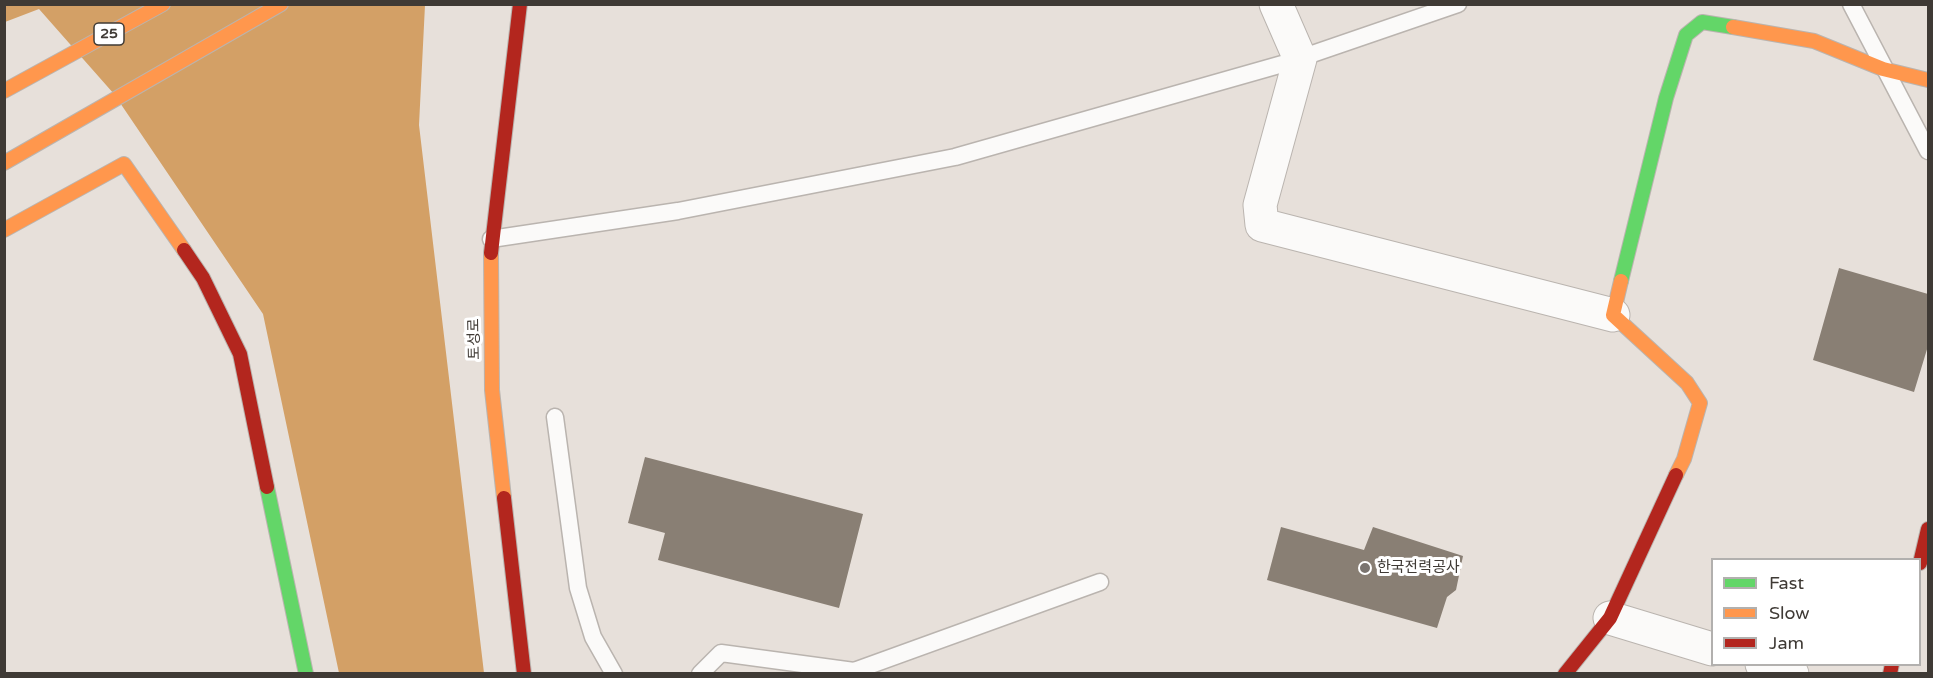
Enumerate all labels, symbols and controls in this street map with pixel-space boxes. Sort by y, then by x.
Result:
road number: 25 [94,23,124,45]
street label: 토성로 [466,318,484,360]
legend [1711,558,1921,666]
place label: 한국전력공사 [1377,559,1460,577]
marker: 한국전력공사 [1358,561,1372,575]
text: Fast [1769,572,1804,594]
text: Slow [1769,602,1810,624]
text: Jam [1769,632,1804,654]

